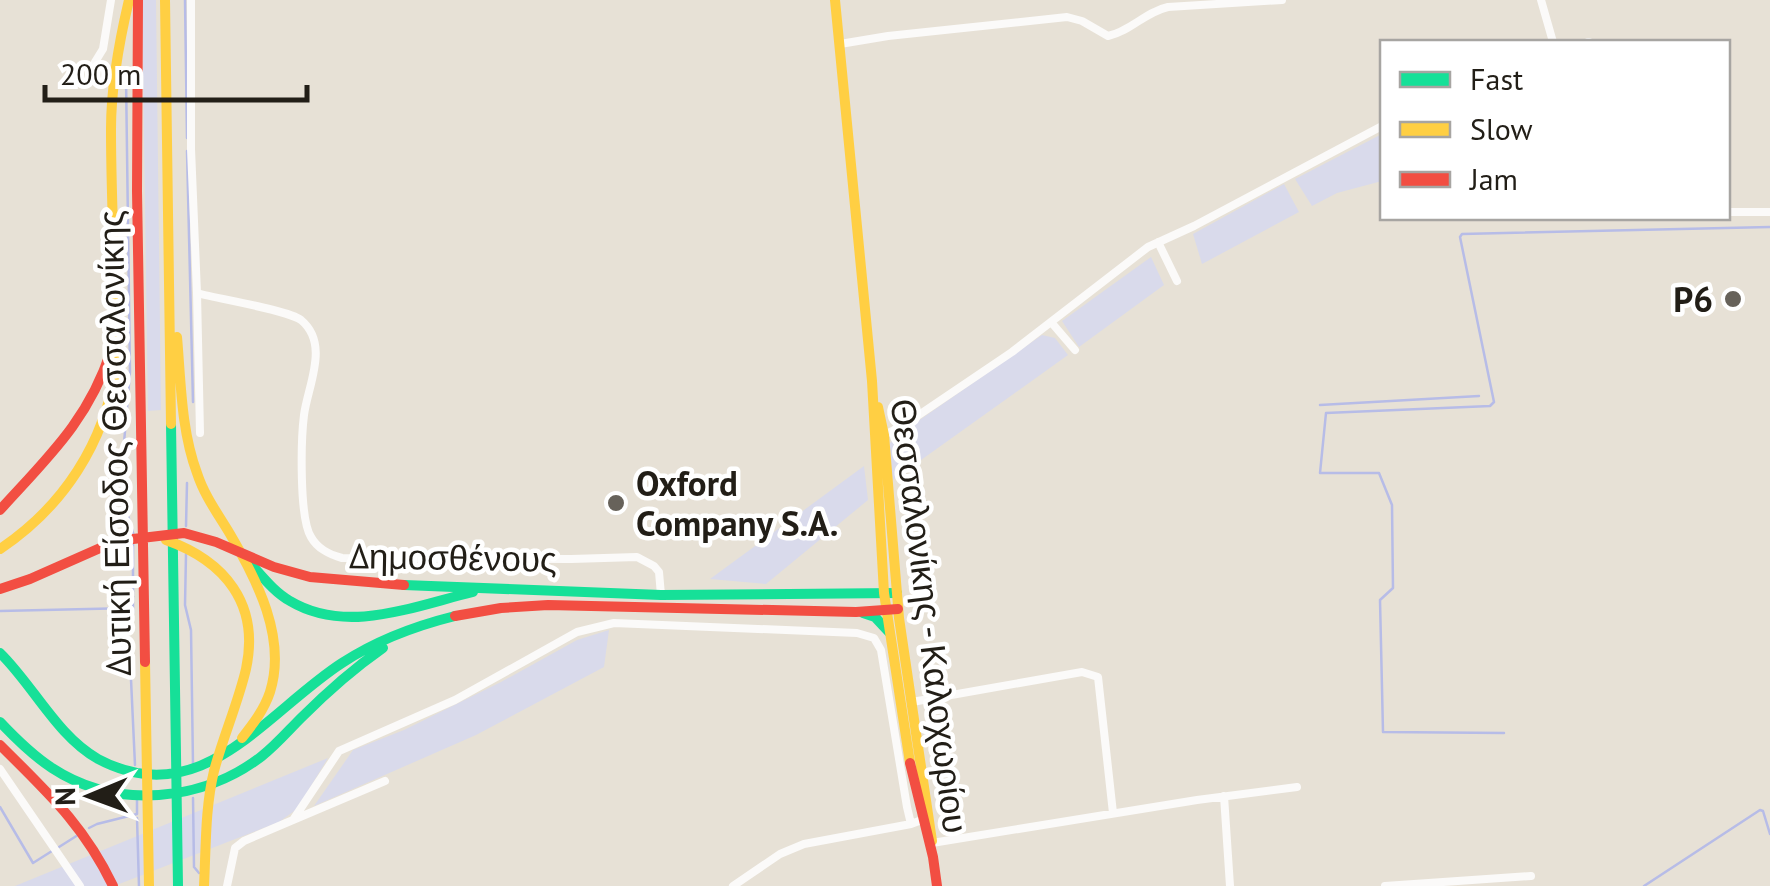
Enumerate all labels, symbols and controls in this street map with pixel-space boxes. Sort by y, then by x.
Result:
scale bar [45,40,308,102]
legend [1380,40,1730,220]
text: 200 m [60,54,141,93]
text: Fast [1470,59,1523,98]
text: Slow [1470,109,1533,148]
text: Jam [1468,159,1518,198]
street label: Δυτική Είσοδος Θεσσαλονίκης [87,210,141,676]
place label: P6 [1673,276,1713,322]
marker: P6 [1722,288,1744,310]
street label: Θεσσαλονίκης - Καλοχωρίου [881,396,979,836]
place label: Oxford Company S.A. [636,460,838,546]
marker: Oxford Company S.A. [605,492,627,514]
street label: Δημοσθένους [349,532,557,582]
north arrow [40,746,140,846]
text: N [46,787,83,806]

